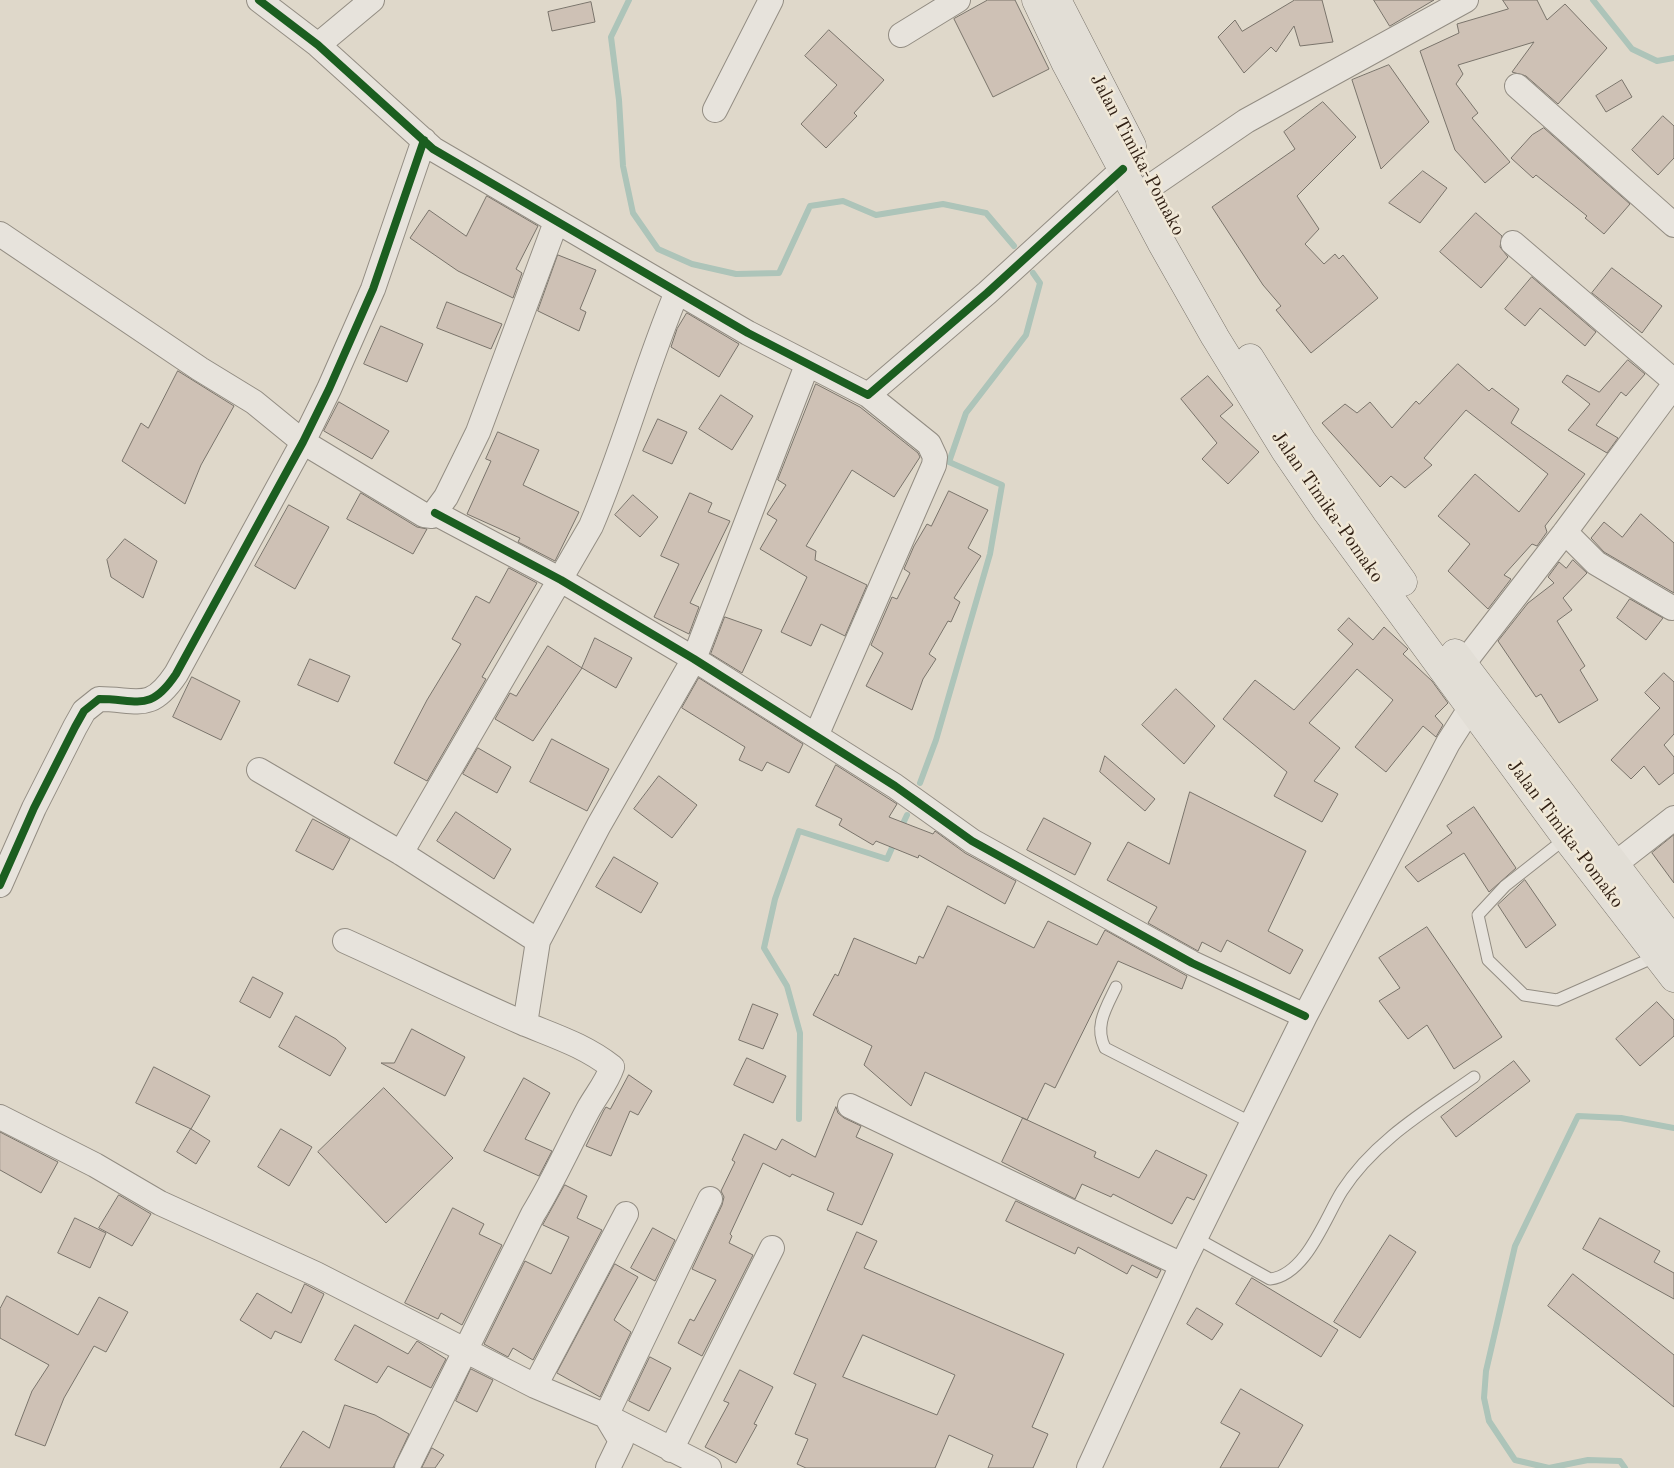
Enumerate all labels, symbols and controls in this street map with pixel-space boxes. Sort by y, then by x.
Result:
street label: Jalan Timika-Pomako [1085,70,1189,240]
street label: Jalan Timika-Pomako [1266,427,1388,587]
street label: Jalan Timika-Pomako [1502,755,1628,913]

